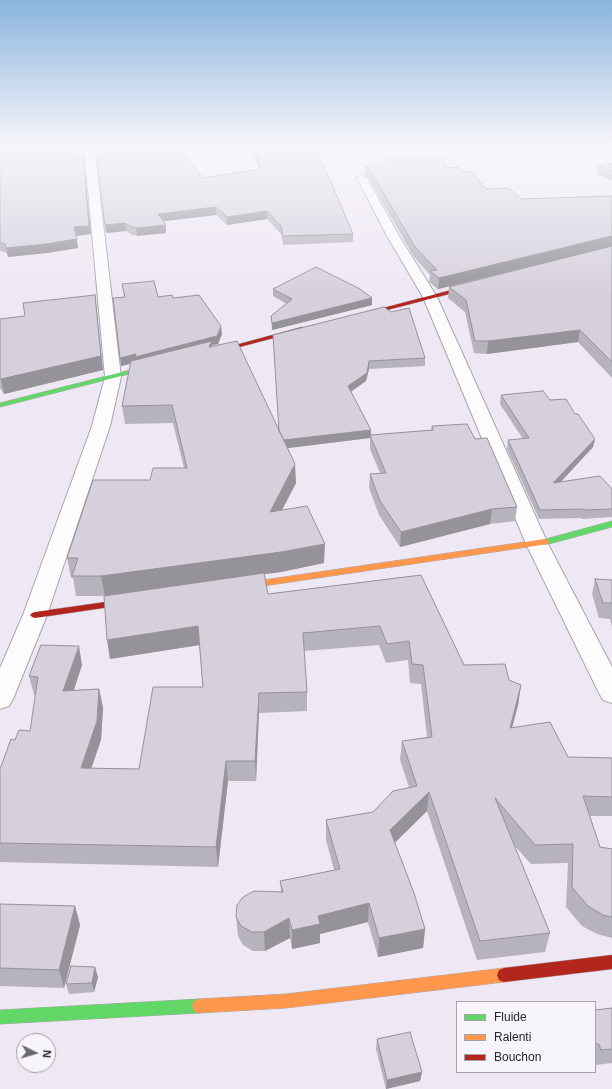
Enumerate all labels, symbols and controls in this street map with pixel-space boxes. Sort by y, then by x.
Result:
legend [456,1001,596,1073]
text: Fluide [494,1010,527,1024]
text: Ralenti [494,1030,531,1044]
north arrow [16,1033,56,1073]
text: N [41,1049,53,1058]
text: Bouchon [494,1050,541,1064]

